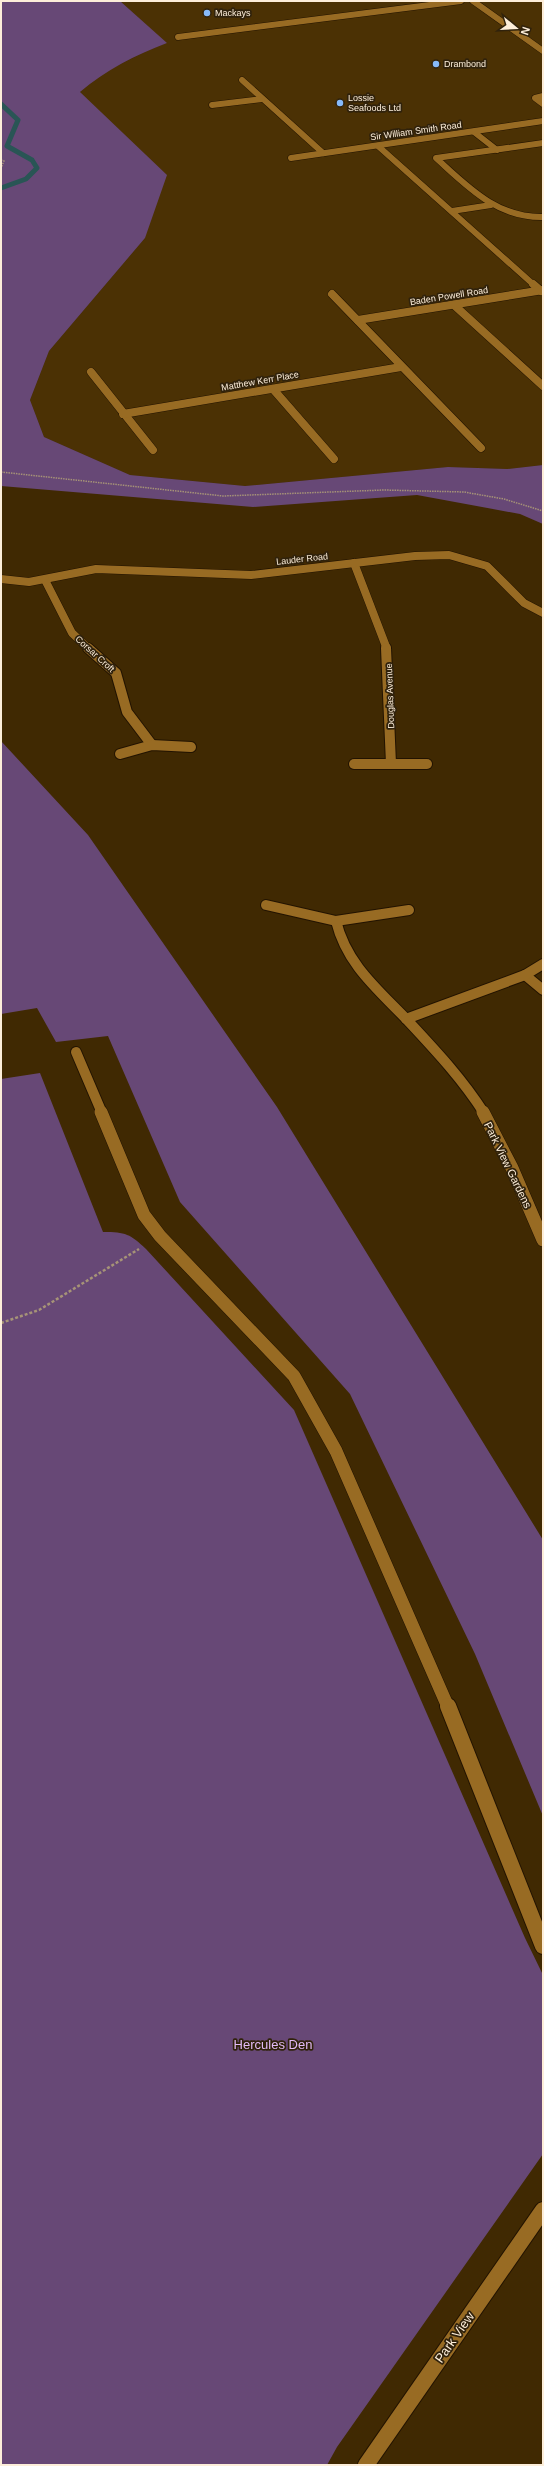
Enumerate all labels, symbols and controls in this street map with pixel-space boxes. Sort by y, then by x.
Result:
marker: Mackays [202,8,212,18]
place label: Mackays [215,8,251,18]
north arrow [496,8,536,48]
text: N [519,25,532,37]
marker: Drambond [431,59,441,69]
place label: Drambond [444,59,486,69]
place label: Lossie Seafoods Ltd [348,93,401,113]
marker: Lossie Seafoods Ltd [335,98,345,108]
street label: Sir William Smith Road [370,120,462,142]
street label: Baden Powell Road [409,285,489,307]
street label: Matthew Kerr Place [220,369,300,393]
street label: Lauder Road [276,551,328,567]
street label: Corsar Croft [73,634,117,674]
street label: Douglas Avenue [384,663,396,729]
street label: Park View Gardens [482,1120,534,1211]
park label: Hercules Den [234,2037,312,2052]
street label: Park View [432,2309,478,2365]

